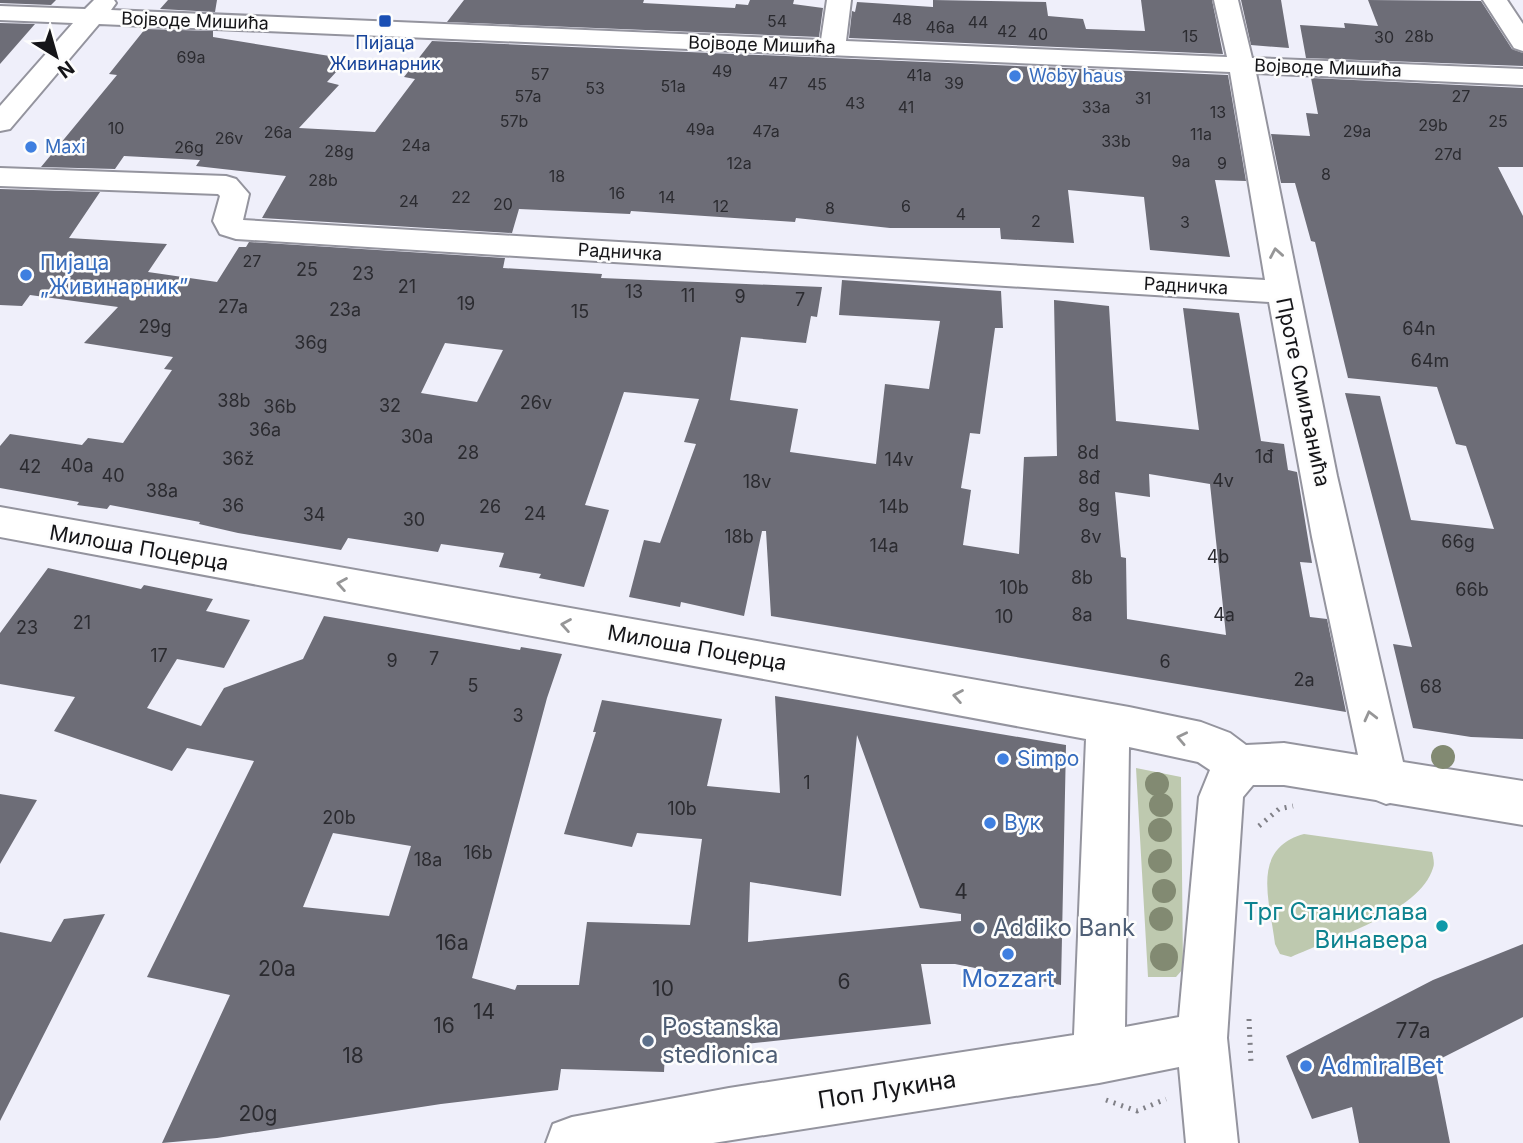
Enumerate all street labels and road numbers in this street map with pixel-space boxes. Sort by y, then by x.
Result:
street label: Војводе Мишића [121,7,269,34]
street label: Војводе Мишића [688,31,836,58]
street label: Војводе Мишића [1254,54,1402,81]
street label: Радничка [577,239,663,264]
street label: Радничка [1143,273,1229,298]
street label: Проте Смиљанића [1271,295,1336,489]
street label: Милоша Поцерца [48,519,230,576]
street label: Милоша Поцерца [606,619,788,676]
street label: Поп Лукина [816,1064,958,1115]

